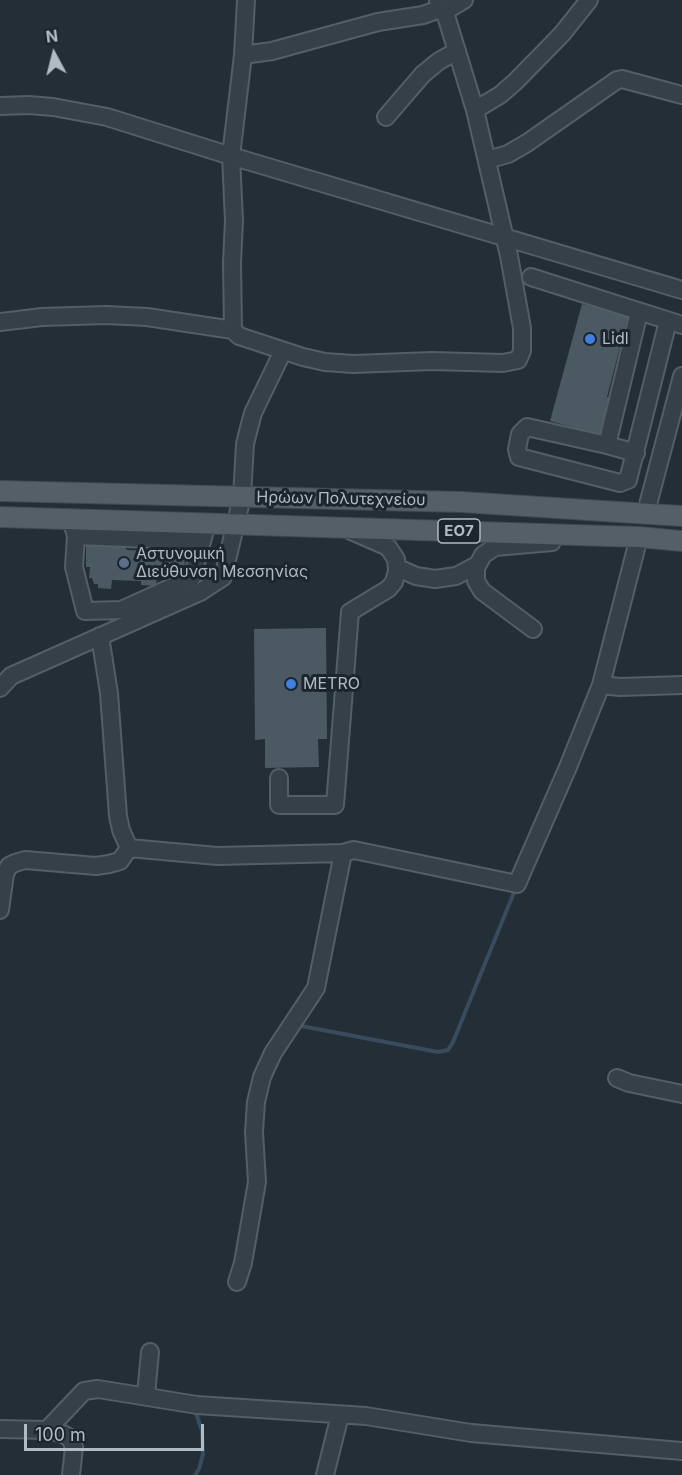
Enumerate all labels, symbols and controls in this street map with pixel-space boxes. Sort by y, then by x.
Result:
north arrow [24,24,84,84]
text: N [45,25,59,47]
place label: Lidl [602,329,629,349]
marker: Lidl [583,332,597,346]
street label: Ηρώων Πολυτεχνείου [256,488,426,510]
road number: ΕΟ7 [438,519,480,543]
place label: Αστυνομική Διεύθυνση Μεσσηνίας [136,544,308,582]
marker: Αστυνομική Διεύθυνση Μεσσηνίας [117,556,131,570]
place label: METRO [303,674,360,694]
marker: METRO [284,677,298,691]
scale bar [27,1412,207,1450]
text: 100 m [35,1424,86,1445]

